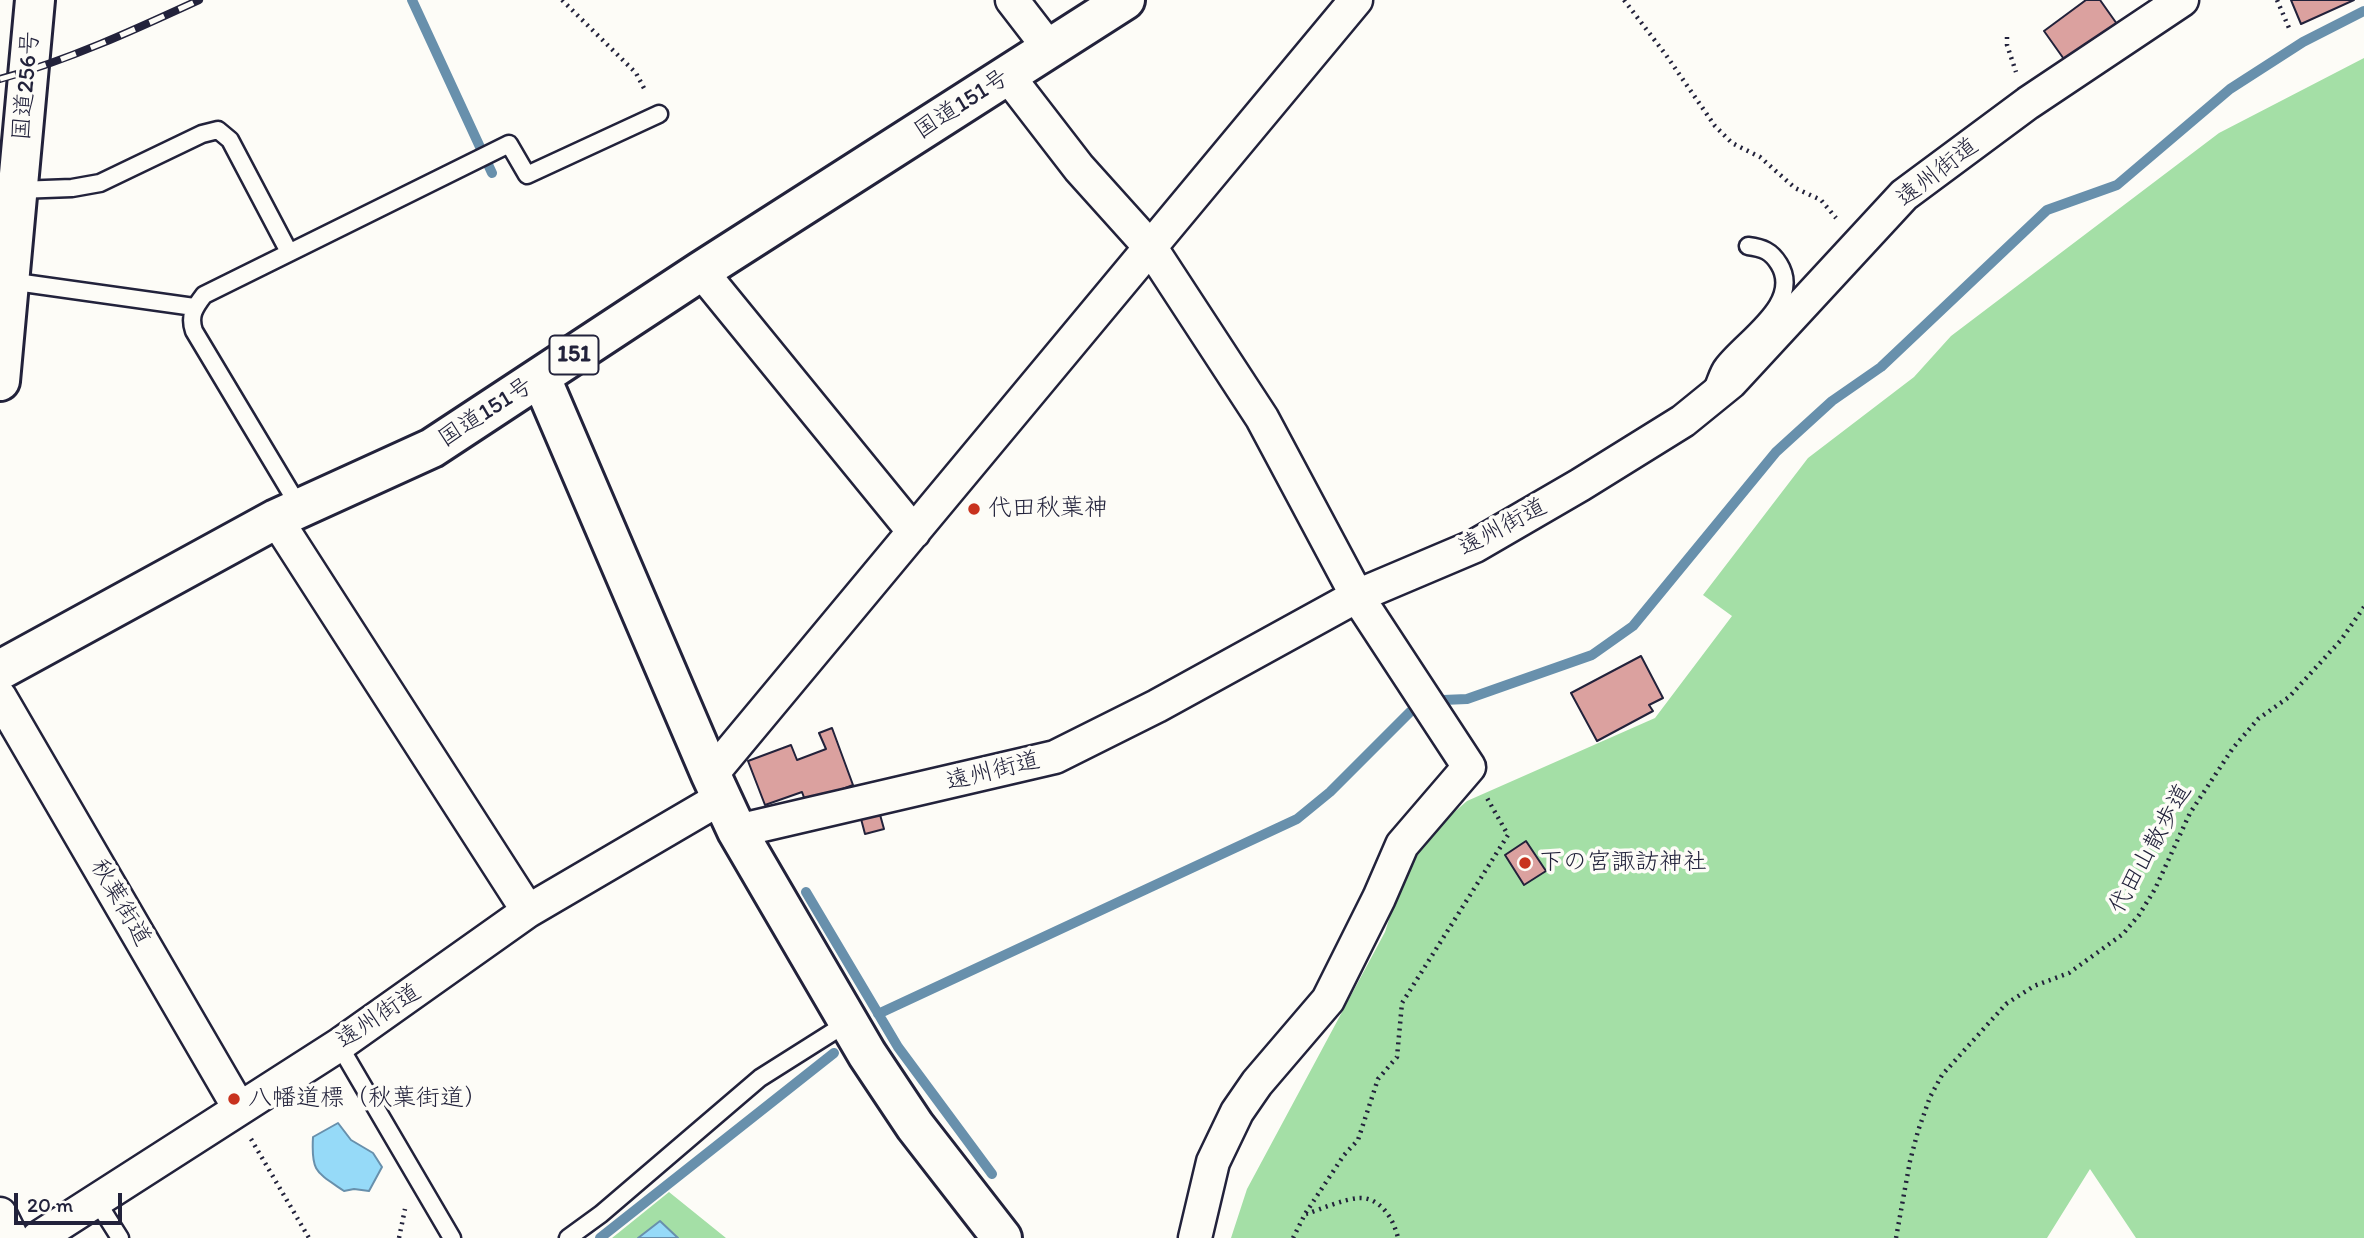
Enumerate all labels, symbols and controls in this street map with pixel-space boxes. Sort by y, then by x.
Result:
street label: 国道256号 [8,30,46,142]
street label: 国道151号 [909,64,1015,146]
street label: 遠州街道 [1891,132,1985,214]
road number: 151 [550,336,598,374]
street label: 国道151号 [433,372,539,454]
street label: 遠州街道 [1454,493,1552,563]
place label: 代田秋葉神 [988,495,1108,523]
marker: 代田秋葉神 [966,501,982,517]
street label: 遠州街道 [943,746,1043,798]
street label: 代田山散歩道 [2103,779,2199,919]
place label: 下の宮諏訪神社 [1539,849,1707,877]
street label: 秋葉街道 [84,854,156,952]
marker: 下の宮諏訪神社 [1517,855,1533,871]
street label: 遠州街道 [331,978,427,1056]
place label: 八幡道標（秋葉街道） [248,1085,488,1113]
marker: 八幡道標（秋葉街道） [226,1091,242,1107]
scale bar [18,1178,126,1222]
text: 20 m [27,1192,73,1217]

